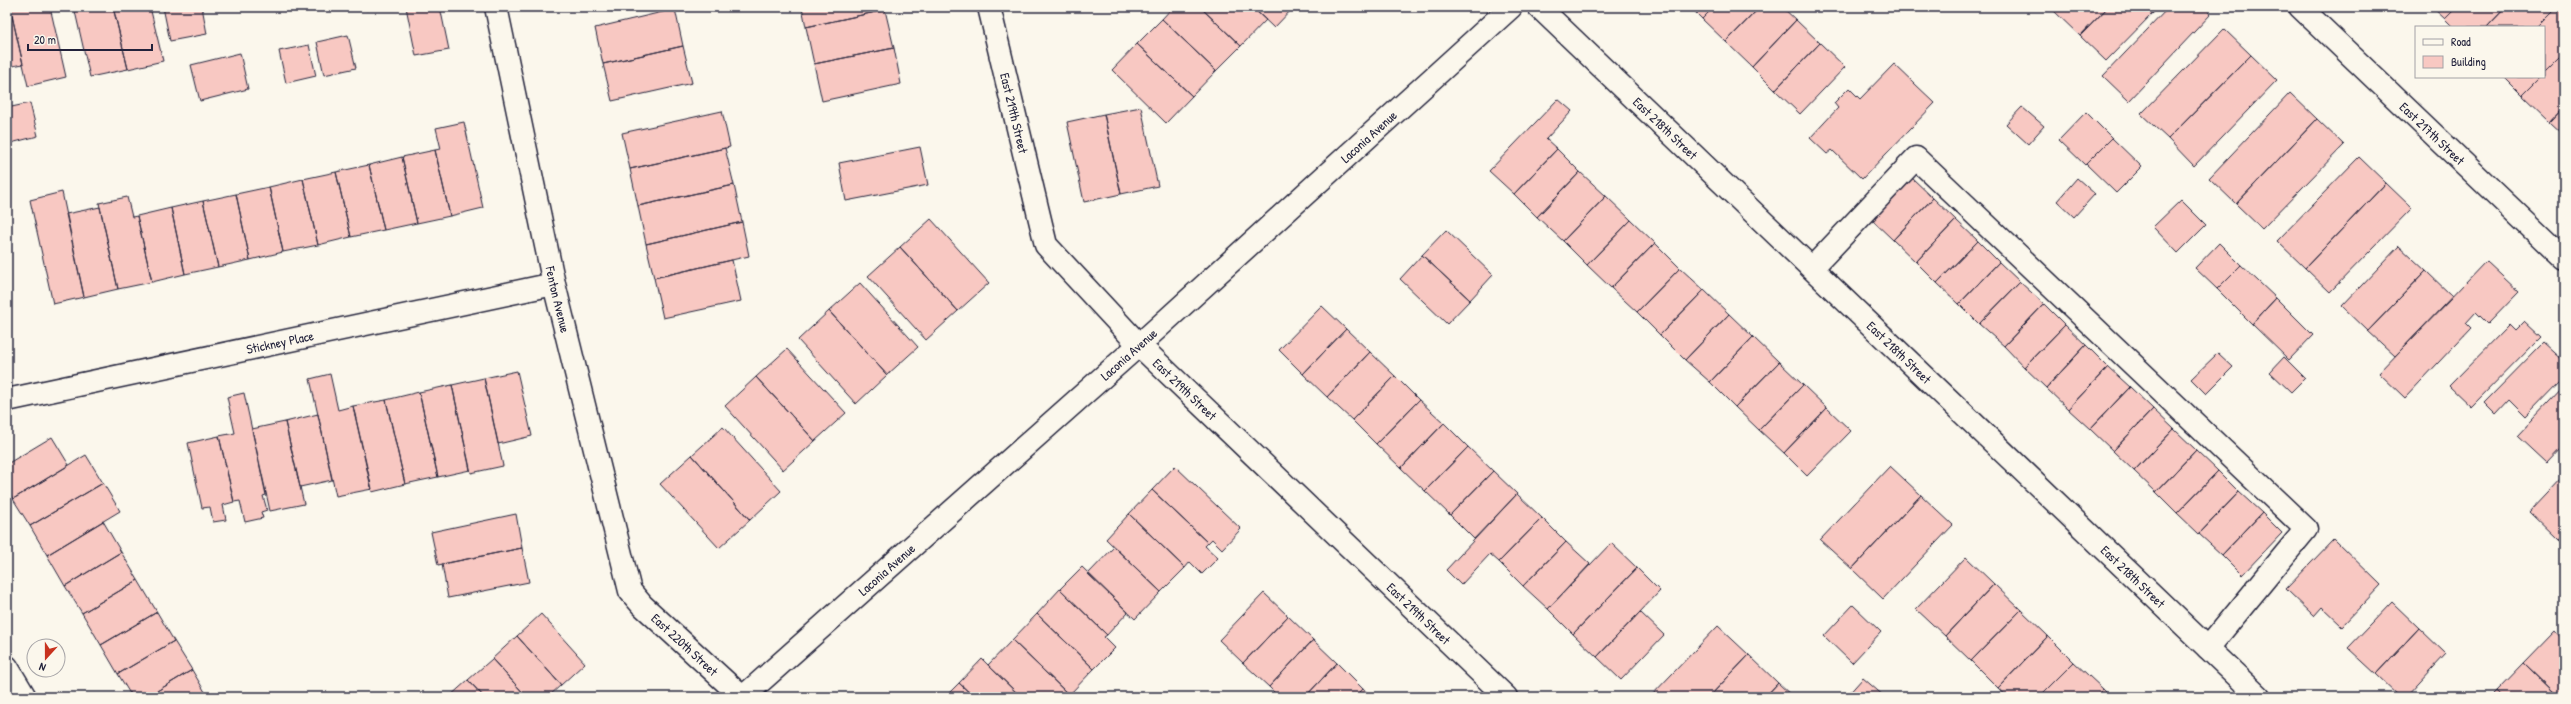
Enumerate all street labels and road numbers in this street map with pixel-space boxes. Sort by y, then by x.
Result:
street label: East 219th Street [996,71,1033,156]
street label: East 218th Street [1629,93,1702,164]
street label: East 217th Street [2396,98,2469,169]
street label: Laconia Avenue [1337,106,1401,167]
street label: Fenton Avenue [541,264,575,335]
street label: East 218th Street [1863,317,1936,388]
street label: Laconia Avenue [1096,324,1161,384]
street label: Stickney Place [245,326,315,358]
street label: East 219th Street [1149,354,1221,424]
street label: Laconia Avenue [854,539,919,599]
street label: East 218th Street [2097,541,2170,612]
street label: East 219th Street [1383,578,1455,649]
street label: East 220th Street [648,609,723,680]

